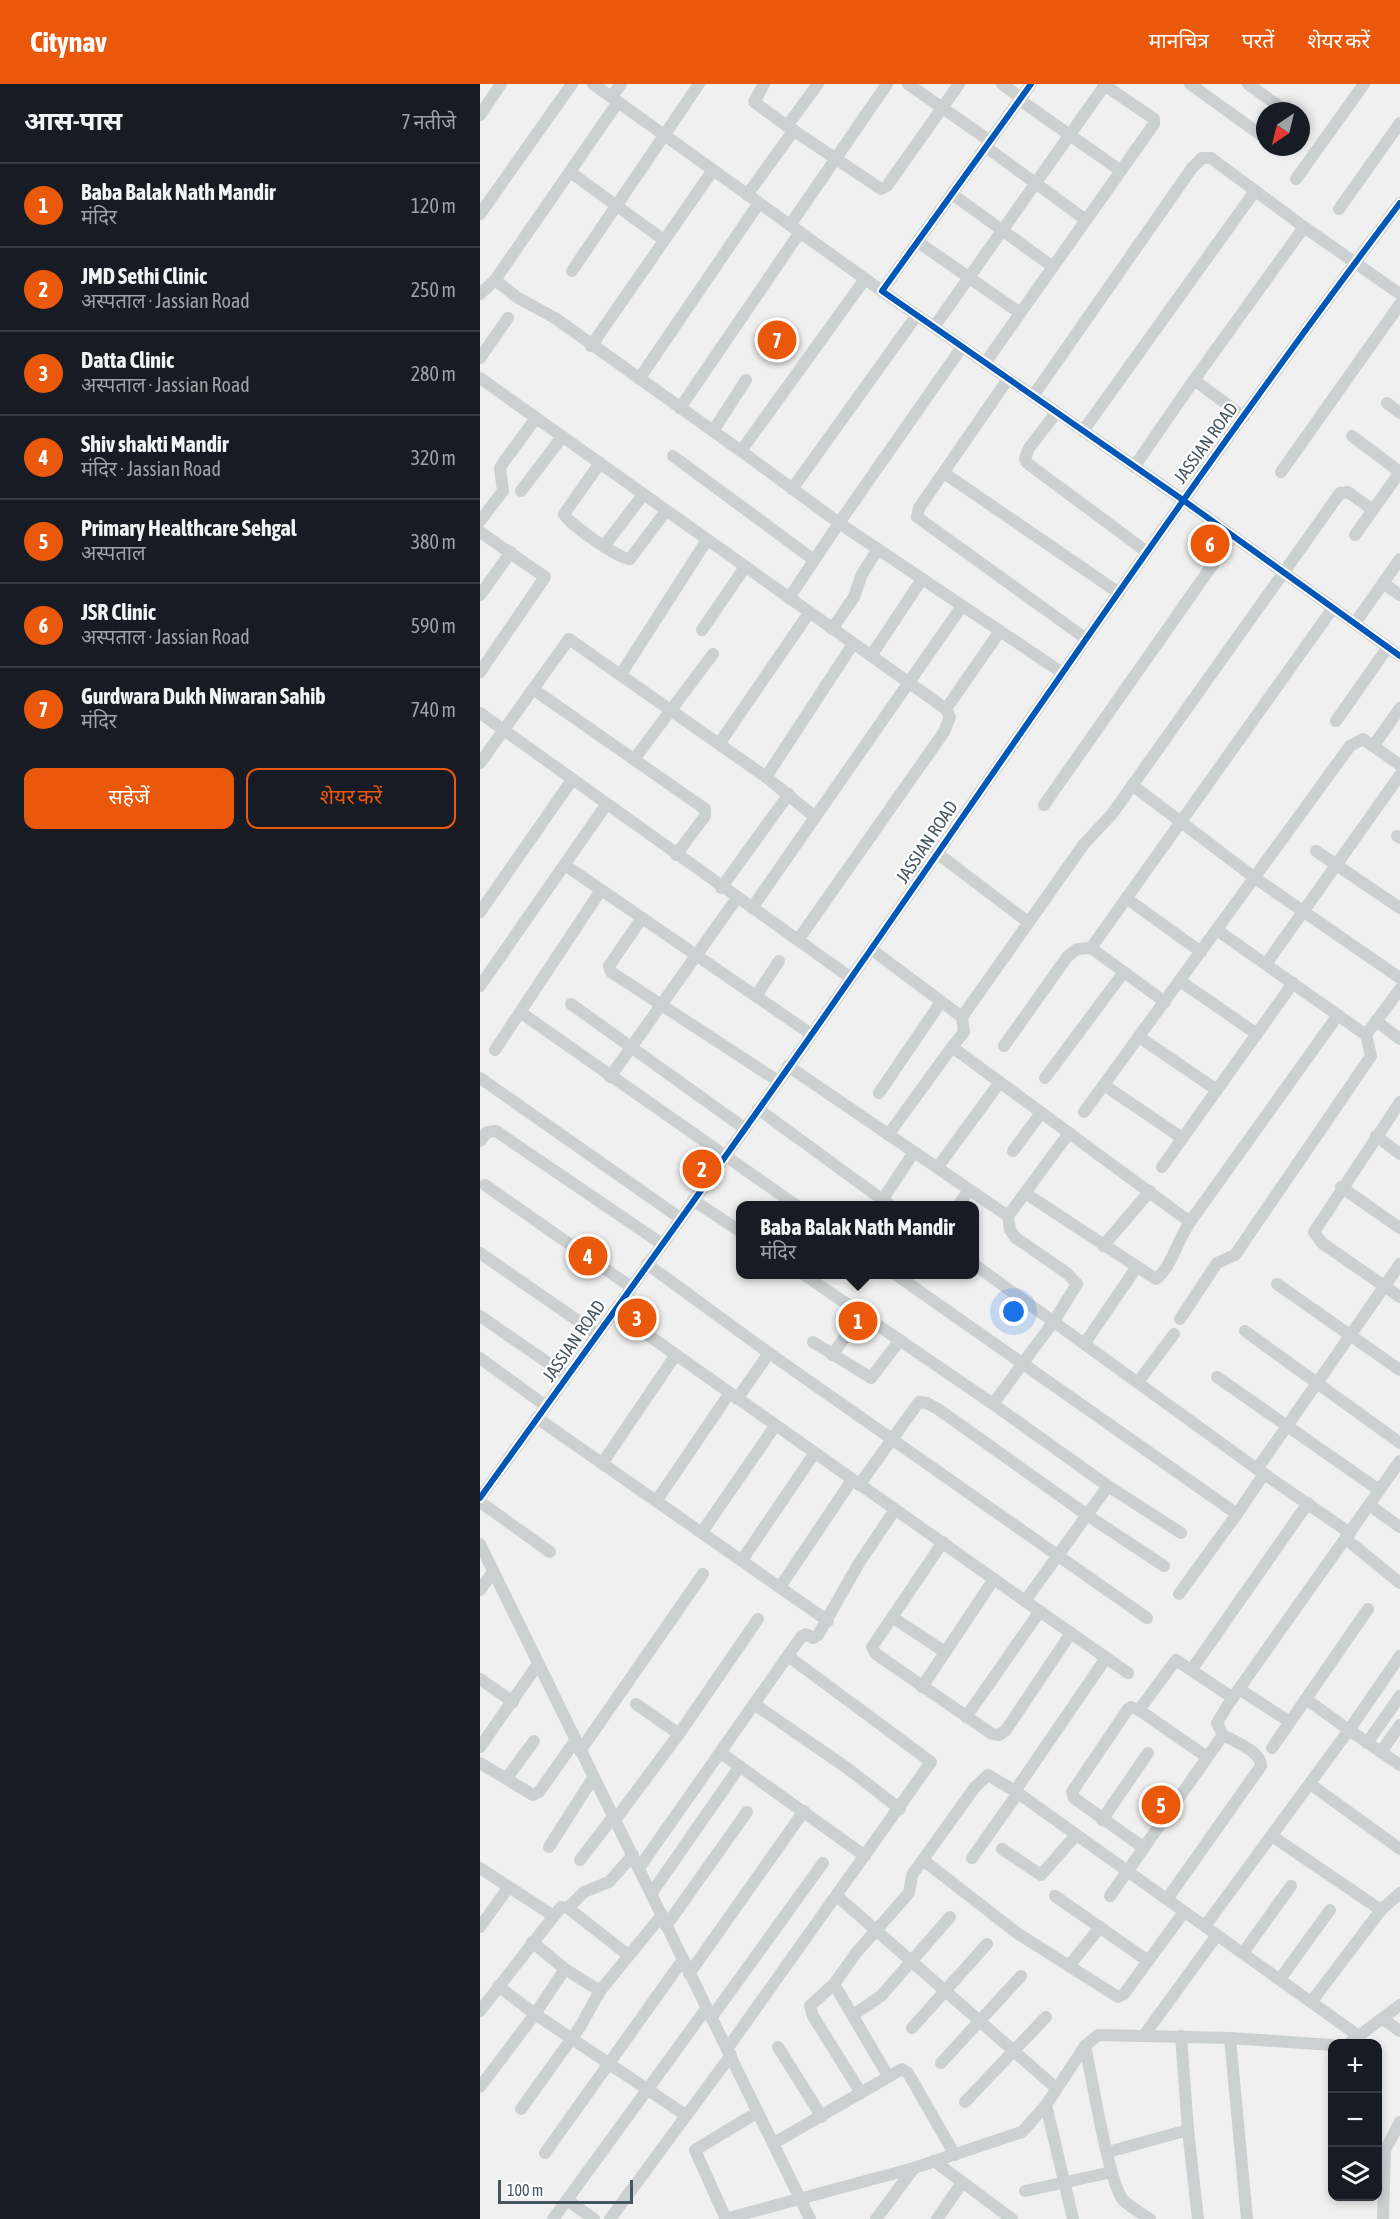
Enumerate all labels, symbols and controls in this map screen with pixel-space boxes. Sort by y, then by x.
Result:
text: Citynav [30,26,107,58]
text: मानचित्र [1149,28,1209,52]
text: परतें [1242,28,1274,52]
text: शेयर करें [1307,28,1370,52]
north arrow [1256,102,1310,156]
text: आस-पास [24,106,122,136]
text: 7 नतीजे [401,110,456,133]
text: Baba Balak Nath Mandir [81,179,276,205]
text: 1 [39,194,48,217]
text: 120 m [411,194,456,217]
text: मंदिर [81,205,117,228]
text: JMD Sethi Clinic [81,263,207,289]
text: 2 [39,278,48,301]
text: 250 m [411,278,456,301]
text: अस्पताल · Jassian Road [81,289,250,312]
pin: 7 [758,318,796,362]
text: Datta Clinic [81,347,174,373]
text: 3 [39,362,48,385]
text: 280 m [411,362,456,385]
text: अस्पताल · Jassian Road [81,373,250,396]
street label: JASSIAN ROAD [1169,398,1242,487]
text: Shiv shakti Mandir [81,431,228,457]
text: 4 [39,446,48,469]
text: 320 m [411,446,456,469]
text: मंदिर · Jassian Road [81,457,221,480]
text: Primary Healthcare Sehgal [81,515,297,541]
pin: 6 [1190,522,1230,566]
text: 5 [39,530,48,553]
text: 380 m [411,530,456,553]
text: अस्पताल [81,541,146,564]
text: JSR Clinic [81,599,156,625]
text: 6 [39,614,48,637]
text: 590 m [411,614,456,637]
text: अस्पताल · Jassian Road [81,625,250,648]
text: Gurdwara Dukh Niwaran Sahib [81,683,326,709]
text: 7 [39,698,48,721]
text: 740 m [411,698,456,721]
text: मंदिर [81,709,117,732]
button: सहेजें [24,768,234,829]
button: शेयर करें [246,768,456,829]
street label: JASSIAN ROAD [891,797,962,887]
pin: 2 [682,1146,722,1192]
popup [736,1201,979,1279]
text: Baba Balak Nath Mandir [760,1214,955,1240]
pin: 4 [568,1234,608,1278]
text: मंदिर [760,1240,796,1263]
street label: JASSIAN ROAD [538,1296,609,1385]
pin: 3 [618,1296,656,1340]
your location [999,1297,1028,1326]
pin: 1 [838,1298,878,1344]
pin: 5 [1142,1782,1180,1828]
map controls [1328,2039,1382,2201]
button: + [1328,2039,1382,2093]
button: − [1328,2093,1382,2147]
button: layers [1328,2147,1382,2201]
scale bar [498,2177,633,2204]
text: 100 m [507,2181,543,2199]

